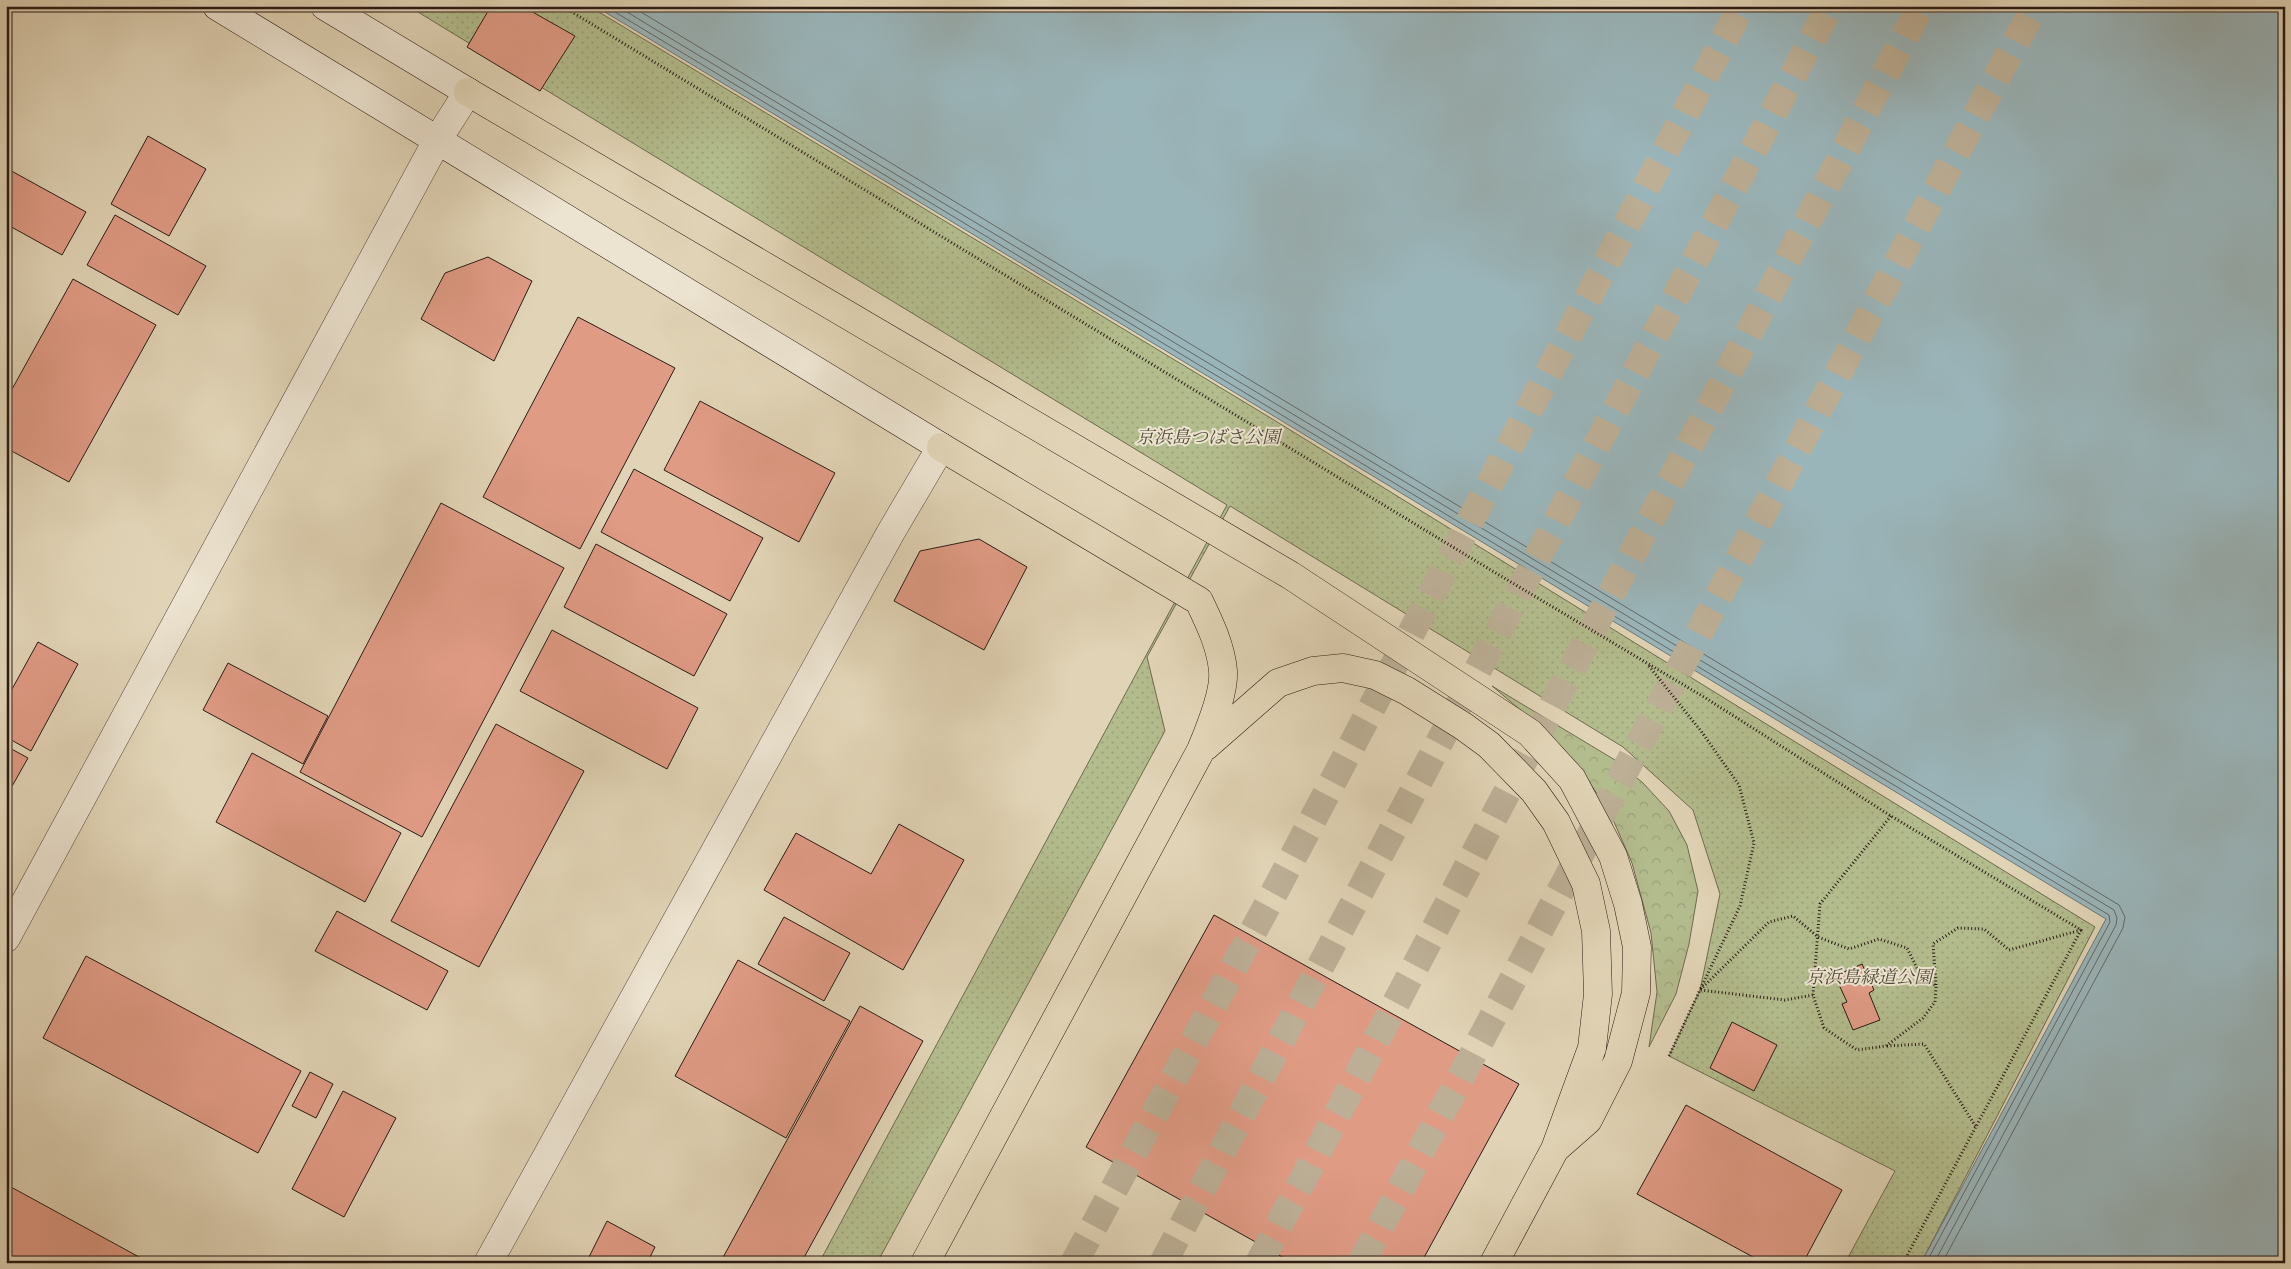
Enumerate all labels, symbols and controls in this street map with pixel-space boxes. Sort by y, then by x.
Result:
park label: 京浜島つばさ公園 [1136,426,1283,448]
park label: 京浜島緑道公園 [1806,966,1935,988]

